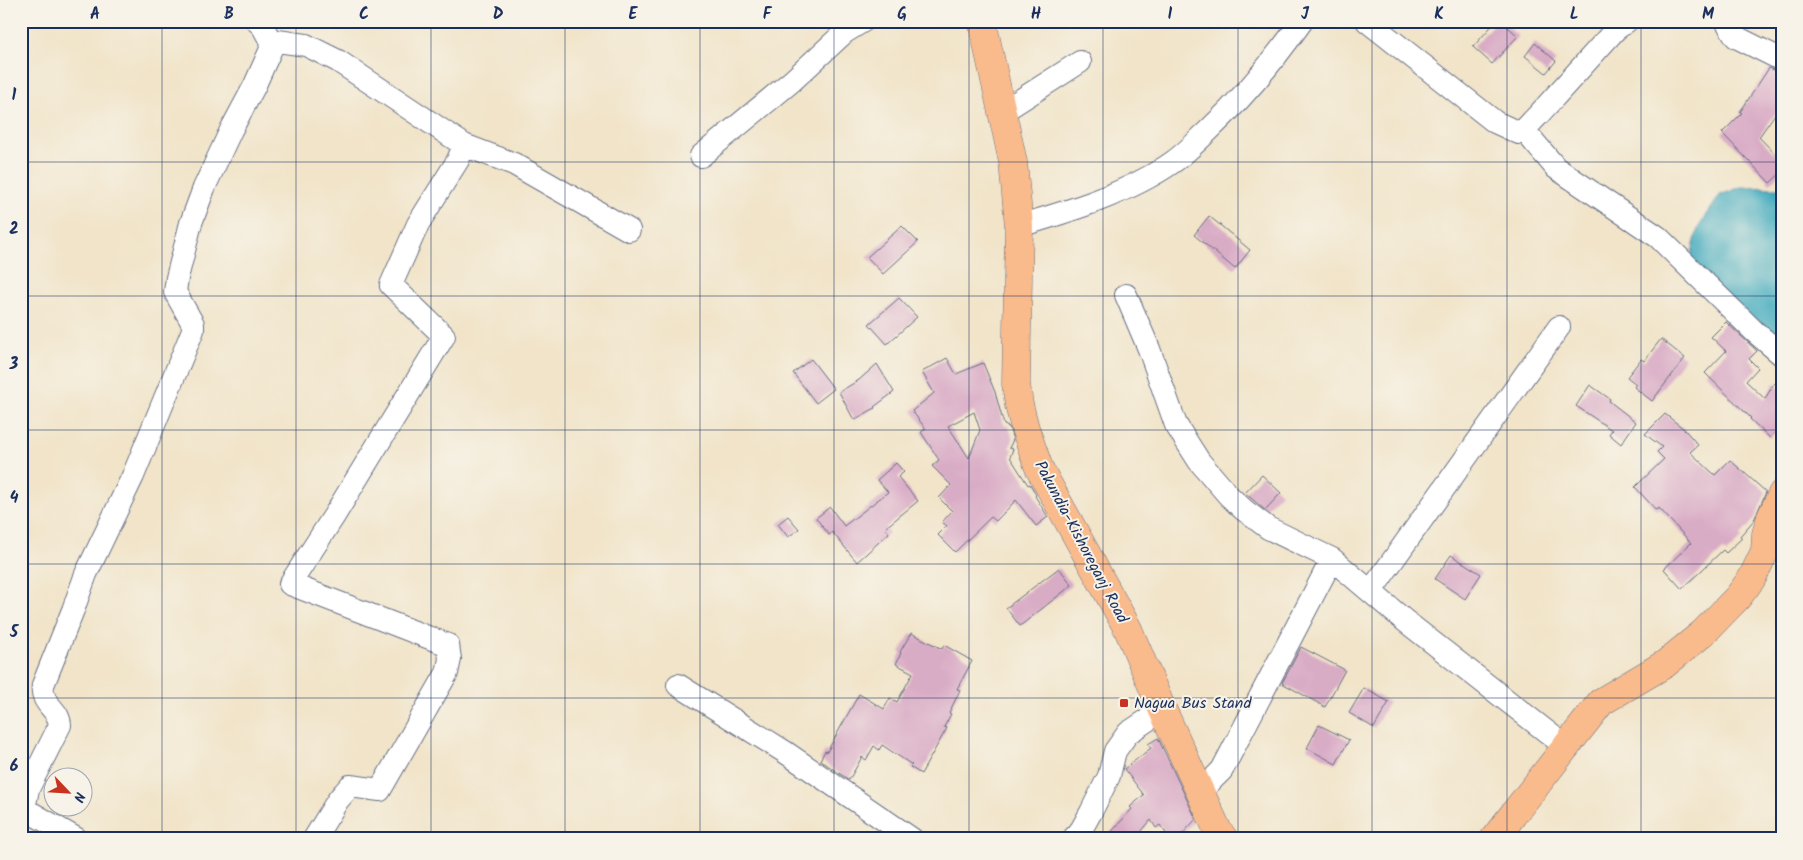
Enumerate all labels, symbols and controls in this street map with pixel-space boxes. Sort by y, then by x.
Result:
text: A [90,2,100,27]
text: B [224,2,234,27]
text: C [359,2,369,27]
text: D [493,2,504,27]
text: E [629,2,639,27]
text: F [763,2,773,27]
text: G [897,2,907,27]
text: H [1031,2,1041,27]
text: I [1168,2,1173,27]
text: J [1301,2,1310,27]
text: K [1434,2,1444,27]
text: L [1570,2,1578,27]
text: M [1702,2,1715,27]
text: 1 [12,83,17,108]
text: 2 [9,217,19,242]
text: 3 [9,352,19,377]
street label: Pakundia-Kishoreganj Road [1027,456,1135,629]
text: 4 [10,486,19,511]
text: 5 [9,620,20,645]
place label: Nagua Bus Stand [1134,691,1252,716]
marker: Nagua Bus Stand [1118,697,1130,709]
text: 6 [10,754,19,779]
north arrow [42,768,92,818]
text: N [67,788,91,806]

